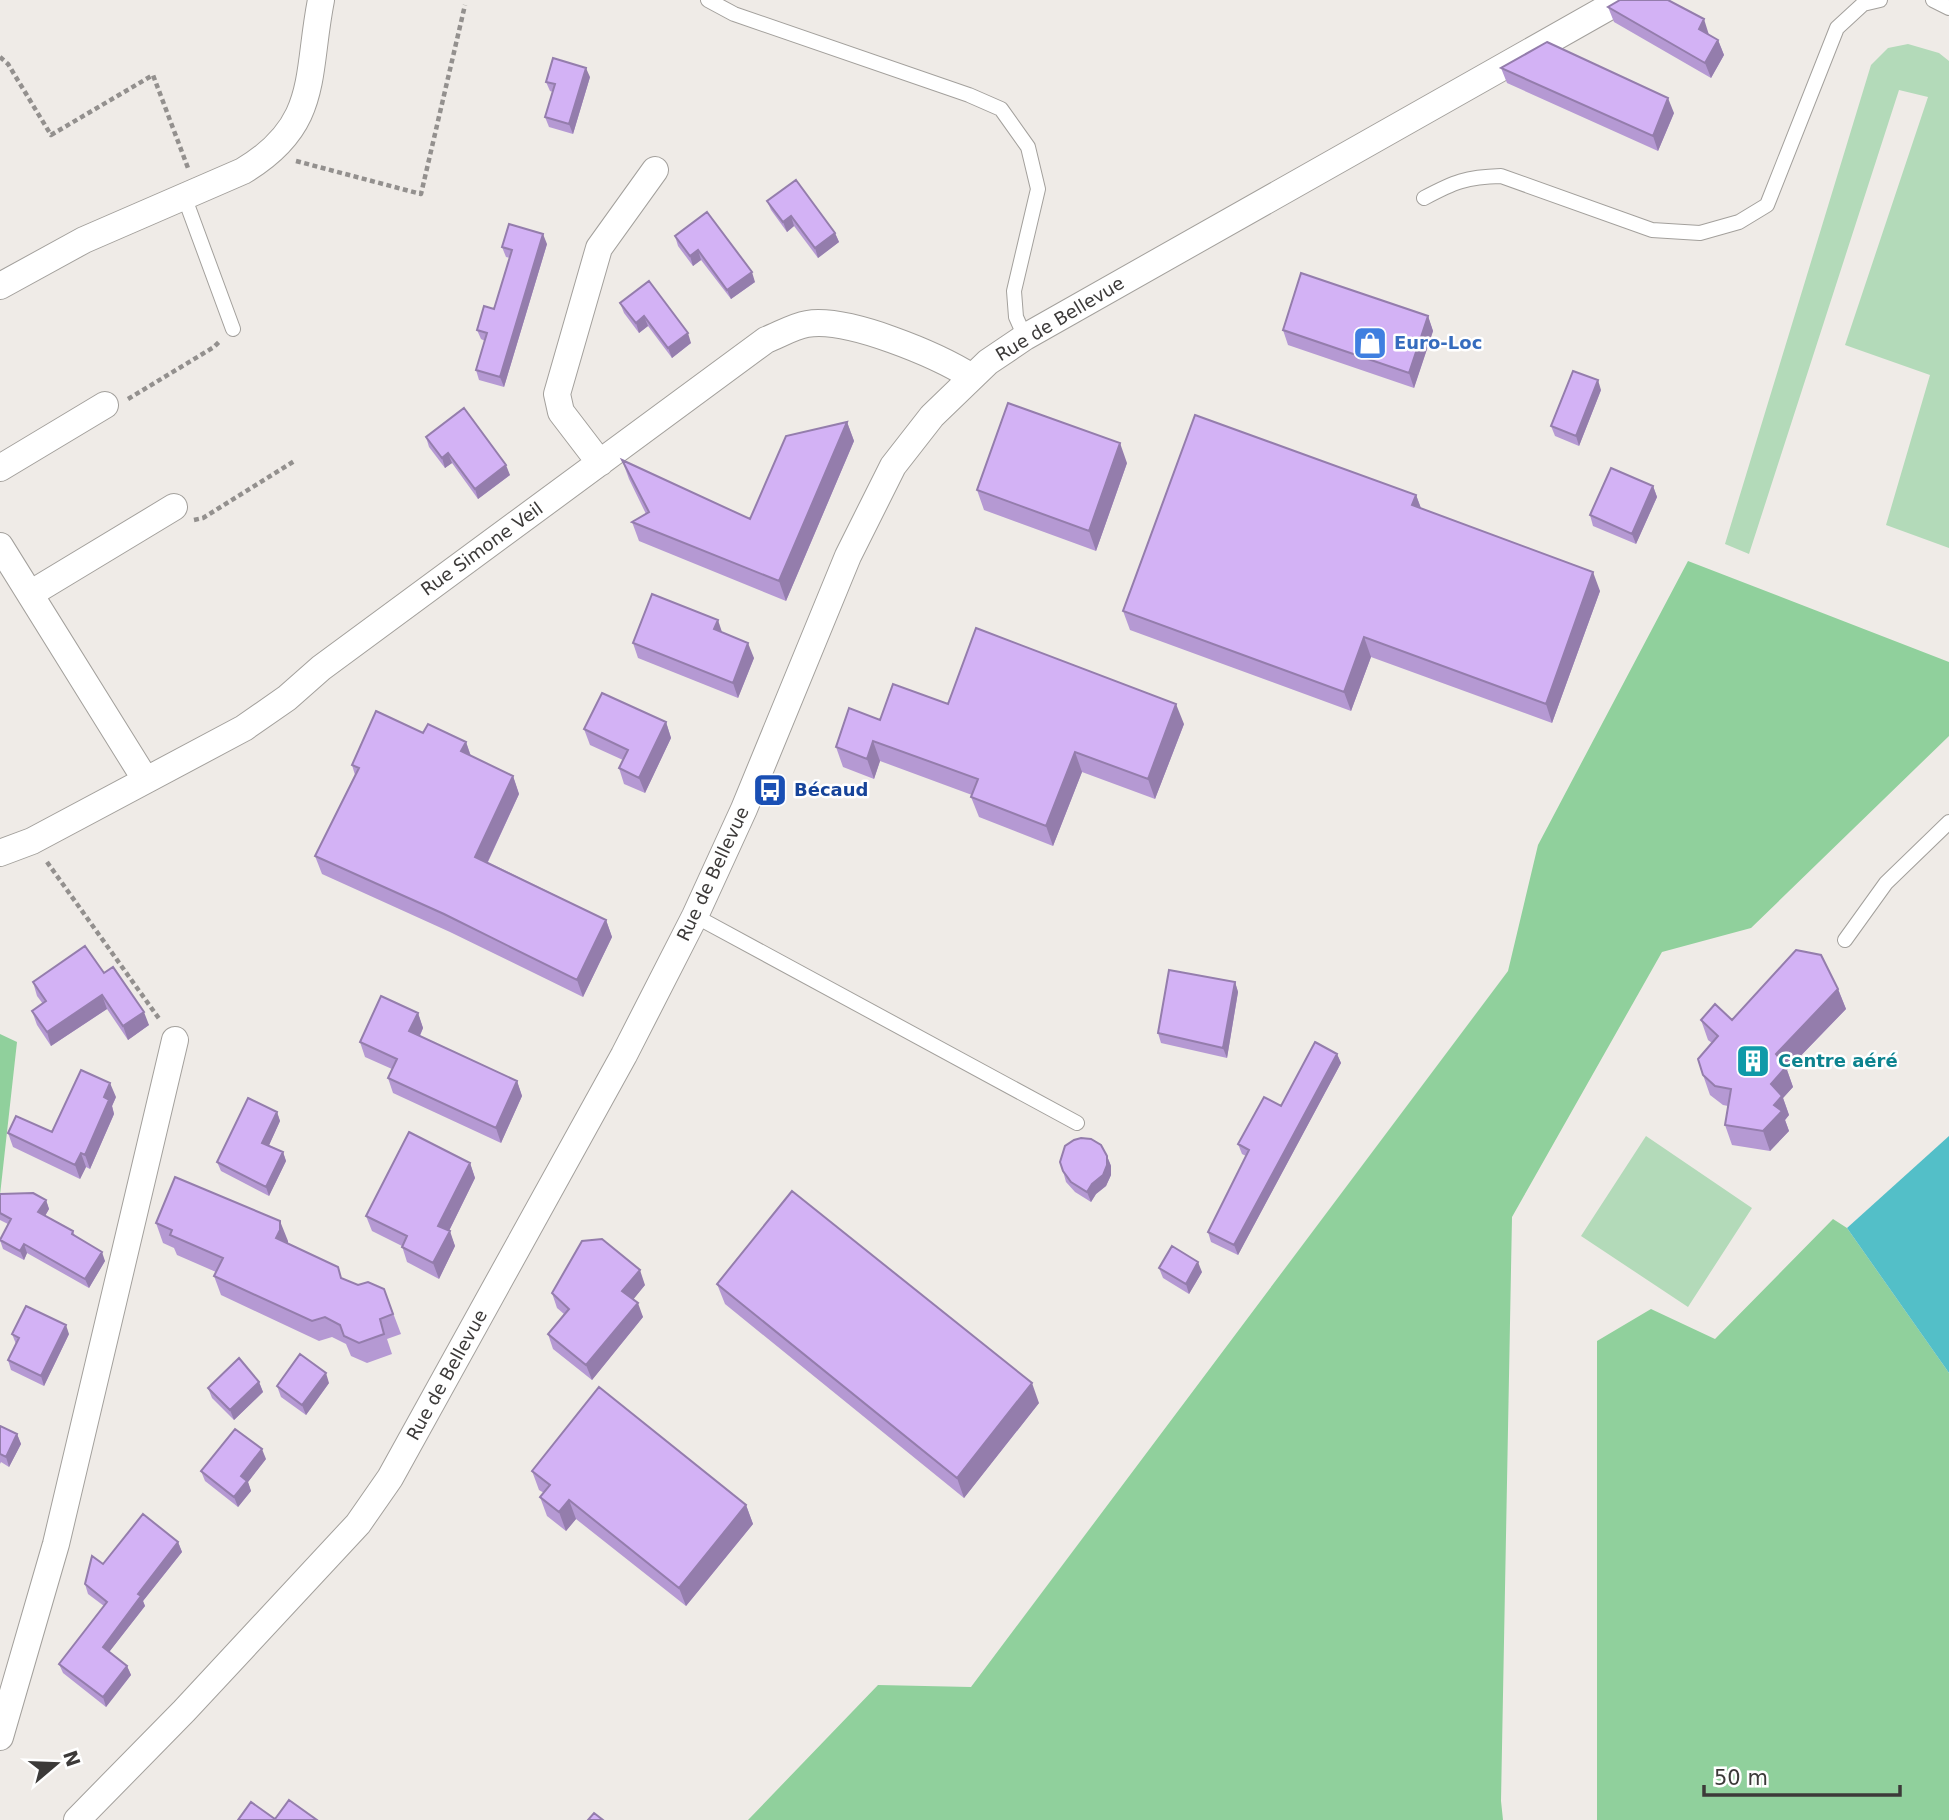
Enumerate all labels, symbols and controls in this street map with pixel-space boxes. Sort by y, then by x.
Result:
street label: Rue de Bellevue [992,272,1128,365]
shop icon: Euro-Loc [1351,324,1389,362]
place label: Euro-Loc [1394,332,1482,353]
street label: Rue Simone Veil [417,497,547,600]
bus stop icon: Bécaud [751,771,789,809]
place label: Bécaud [794,779,868,800]
street label: Rue de Bellevue [672,803,753,944]
building icon: Centre aéré [1734,1042,1772,1080]
place label: Centre aéré [1778,1050,1898,1071]
street label: Rue de Bellevue [402,1306,491,1444]
north arrow [21,1729,91,1799]
text: N [59,1747,85,1770]
scale bar [1704,1754,1900,1798]
text: 50 m [1714,1766,1768,1790]

